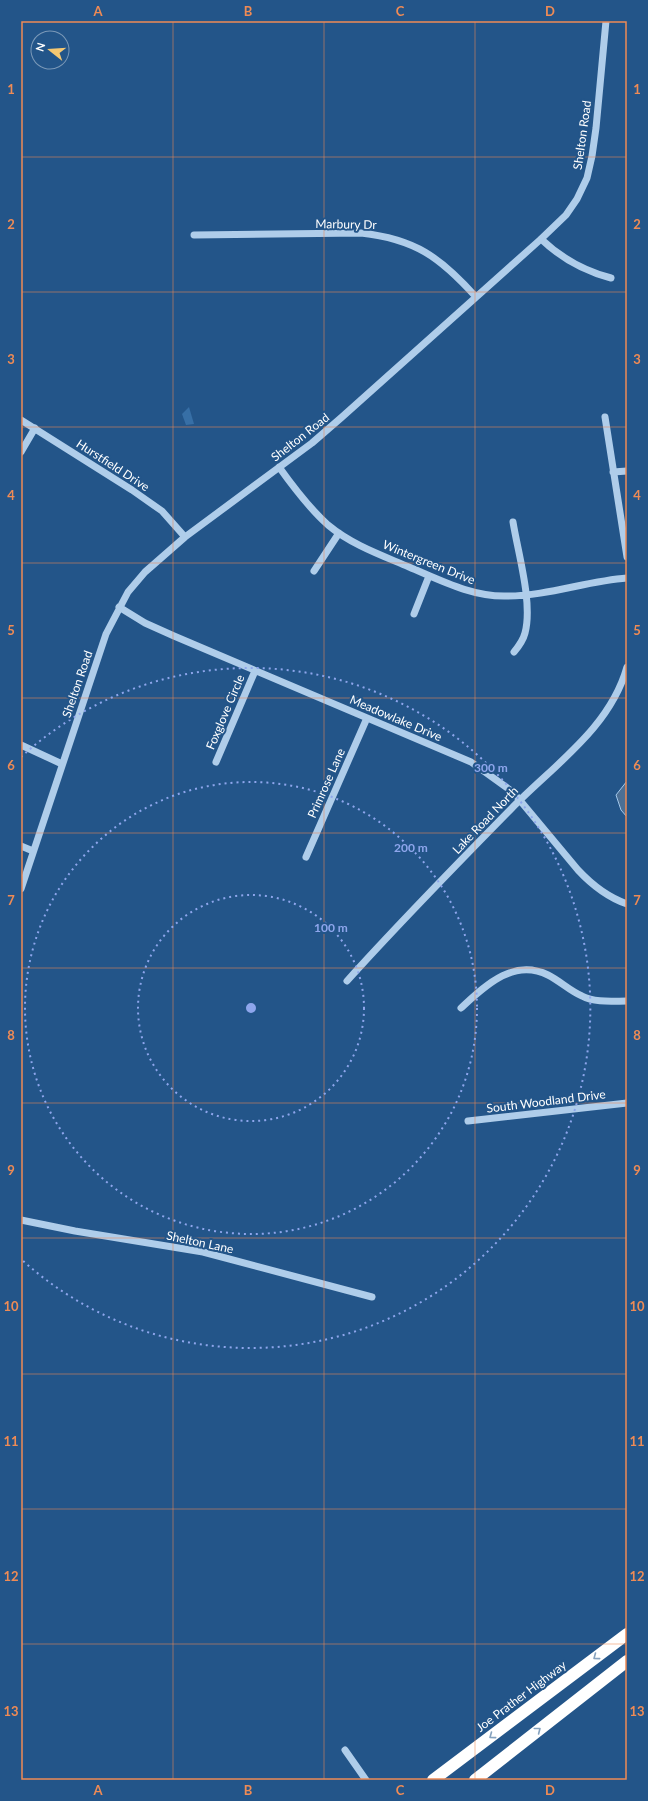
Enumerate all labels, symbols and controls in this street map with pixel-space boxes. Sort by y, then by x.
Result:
text: A [92,3,103,19]
text: B [244,3,253,19]
text: C [396,3,405,19]
text: D [545,3,555,19]
north arrow [30,30,70,70]
text: N [33,41,47,53]
text: 1 [7,81,15,97]
text: 1 [633,81,641,97]
street label: Shelton Road [570,99,594,171]
text: 2 [7,216,15,232]
street label: Marbury Dr [315,216,377,232]
text: 2 [633,216,641,232]
text: 3 [7,351,15,367]
text: 3 [633,351,641,367]
street label: Shelton Road [268,410,332,464]
street label: Hurstfield Drive [74,436,152,494]
text: 4 [7,487,15,503]
text: 4 [633,487,641,503]
street label: Wintergreen Drive [381,537,477,587]
text: 5 [7,622,15,638]
text: 5 [633,622,641,638]
street label: Shelton Road [59,649,95,719]
street label: Foxglove Circle [202,672,248,752]
street label: Meadowlake Drive [348,692,444,744]
street label: Primrose Lane [304,746,348,820]
text: 6 [7,757,15,773]
text: 6 [633,757,641,773]
text: 300 m [474,760,508,775]
street label: Lake Road North [449,783,521,857]
text: 200 m [394,840,428,855]
text: 7 [7,892,15,908]
text: 7 [633,892,641,908]
text: 100 m [314,920,348,935]
centre of rings [244,1001,258,1015]
text: 8 [7,1027,15,1043]
text: 8 [633,1027,641,1043]
street label: South Woodland Drive [486,1086,606,1116]
text: 9 [7,1162,15,1178]
text: 9 [633,1162,641,1178]
street label: Shelton Lane [165,1228,235,1256]
text: 10 [3,1298,19,1314]
text: 10 [629,1298,645,1314]
text: 11 [3,1433,19,1449]
text: 11 [629,1433,645,1449]
text: 12 [3,1568,19,1584]
text: 12 [629,1568,645,1584]
one-way arrow [593,1653,600,1660]
street label: Joe Prather Highway [473,1657,570,1735]
text: 13 [3,1703,19,1719]
text: 13 [629,1703,645,1719]
one-way arrow [534,1728,541,1735]
one-way arrow [489,1731,496,1738]
text: A [92,1782,103,1798]
text: B [244,1782,253,1798]
text: C [396,1782,405,1798]
text: D [545,1782,555,1798]

